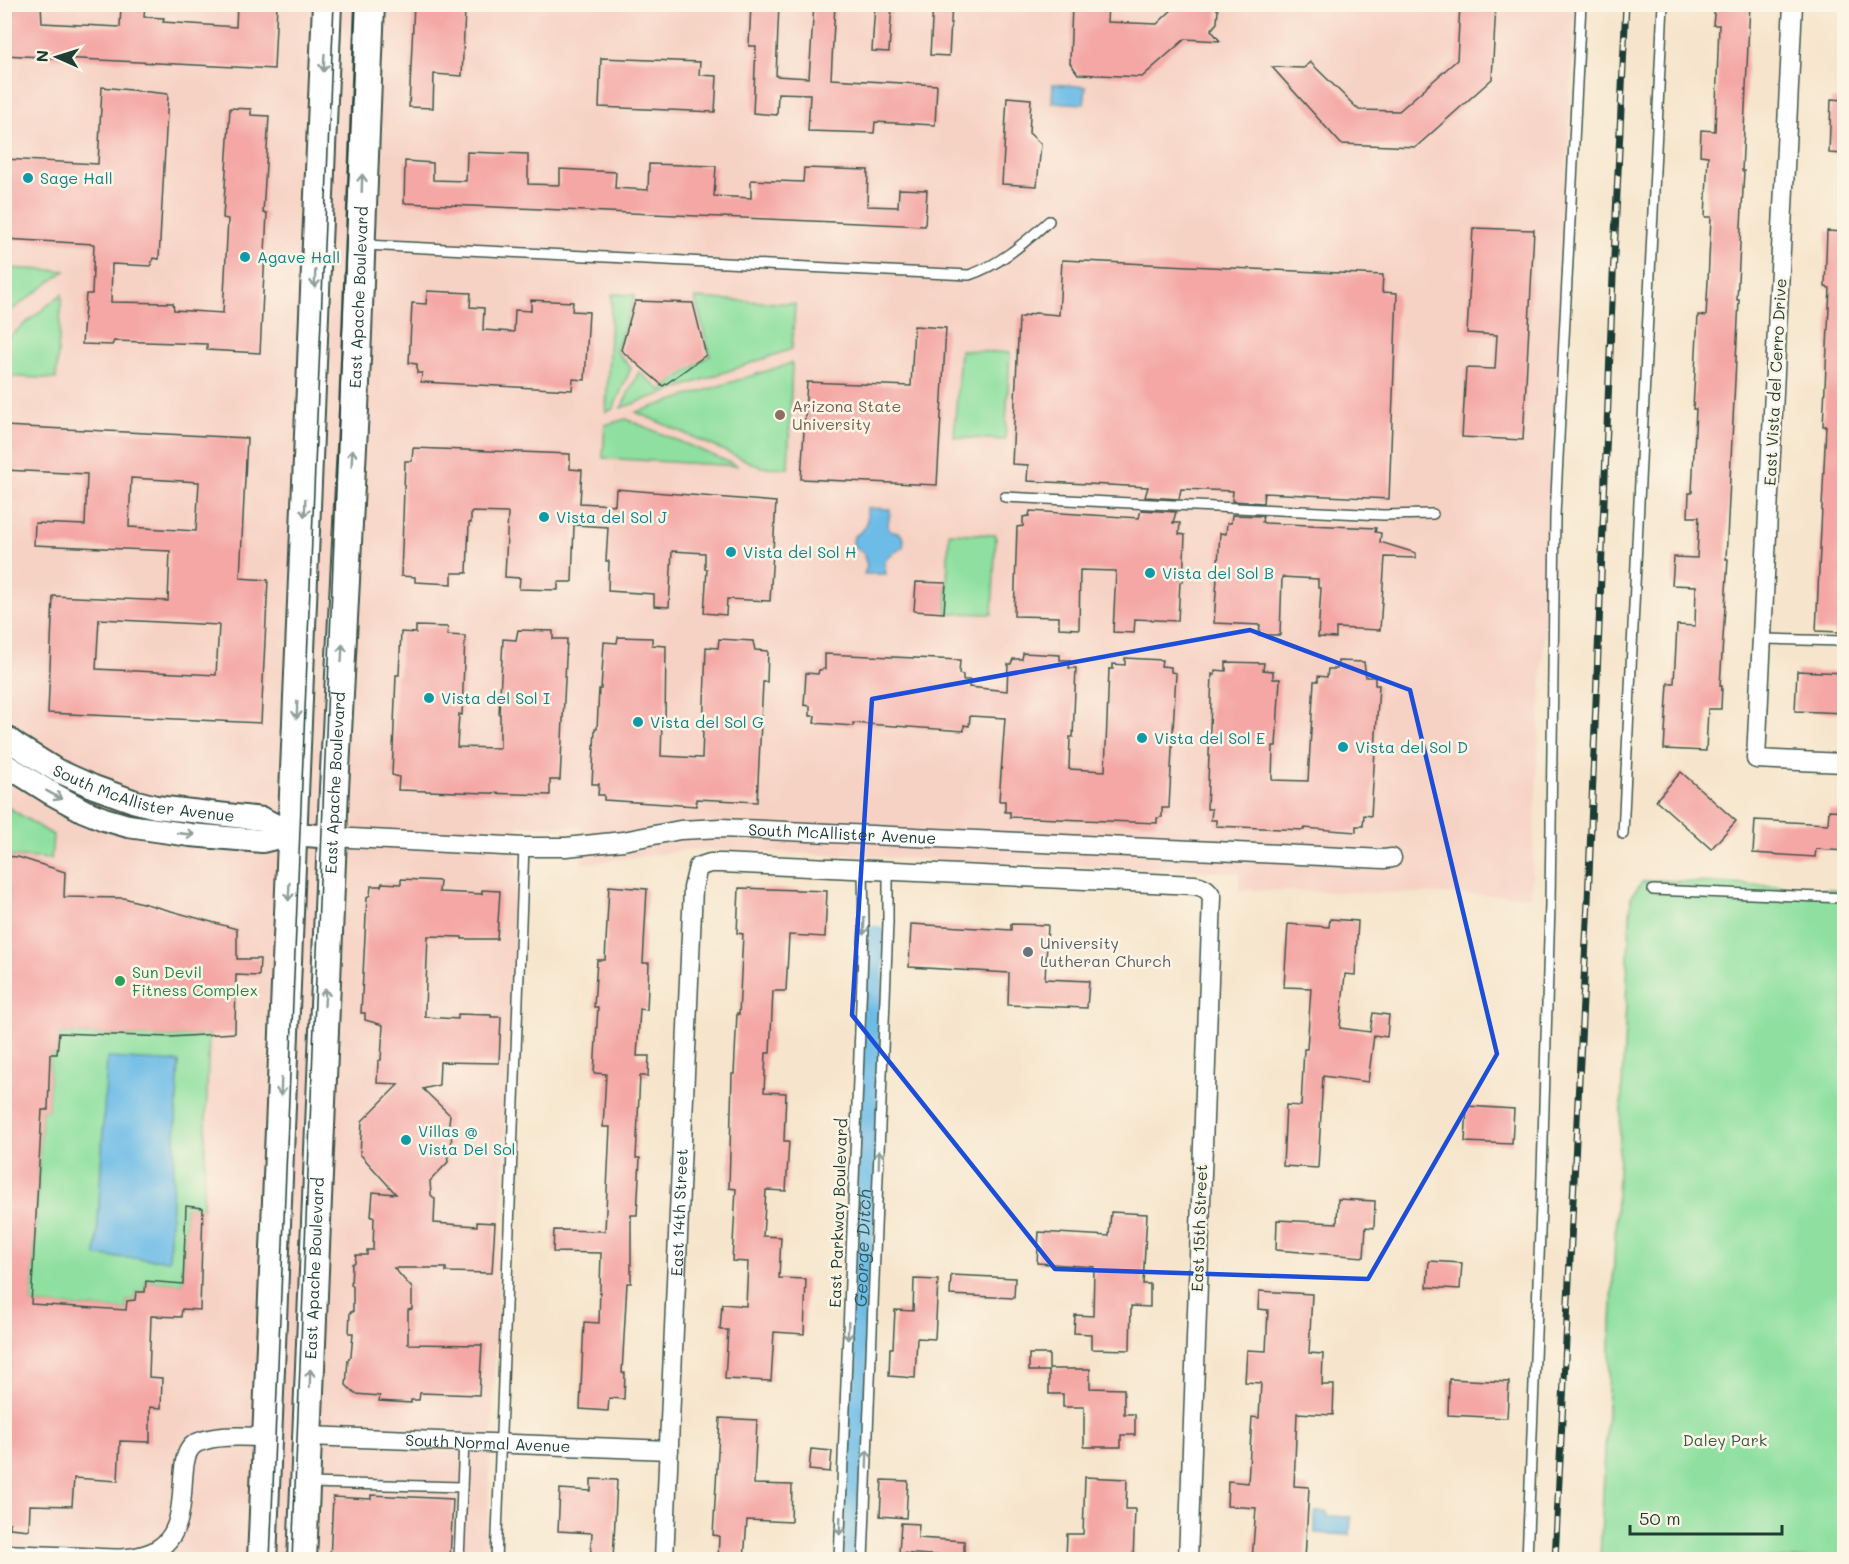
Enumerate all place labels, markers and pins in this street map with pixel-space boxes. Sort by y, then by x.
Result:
place label: Sage Hall [40,167,113,188]
marker: Sage Hall [21,171,35,185]
place label: Agave Hall [257,246,340,267]
marker: Agave Hall [238,250,252,264]
place label: Arizona State University [792,395,901,434]
marker: Arizona State University [773,408,787,422]
place label: Vista del Sol J [556,506,667,527]
marker: Vista del Sol J [537,510,551,524]
place label: Vista del Sol H [743,541,856,562]
marker: Vista del Sol H [724,545,738,559]
place label: Vista del Sol B [1162,562,1274,583]
marker: Vista del Sol B [1143,566,1157,580]
place label: Vista del Sol I [441,687,550,708]
marker: Vista del Sol I [422,691,436,705]
place label: Vista del Sol G [650,711,764,732]
marker: Vista del Sol G [631,715,645,729]
place label: Vista del Sol E [1154,727,1265,748]
marker: Vista del Sol E [1135,731,1149,745]
place label: Vista del Sol D [1355,736,1468,757]
marker: Vista del Sol D [1336,740,1350,754]
place label: University Lutheran Church [1040,932,1171,971]
marker: University Lutheran Church [1021,945,1035,959]
place label: Sun Devil Fitness Complex [132,961,258,1000]
marker: Sun Devil Fitness Complex [113,974,127,988]
place label: Villas @ Vista Del Sol [418,1120,516,1159]
marker: Villas @ Vista Del Sol [399,1133,413,1147]

